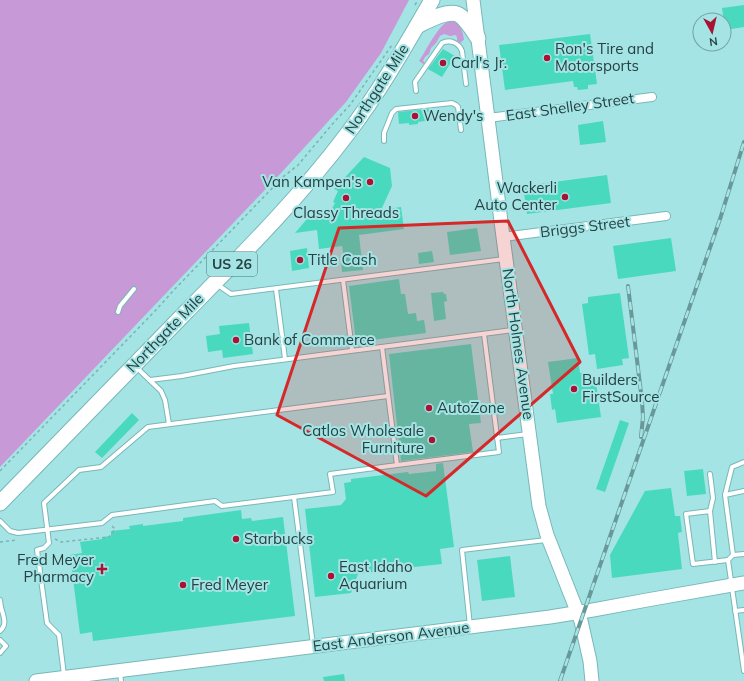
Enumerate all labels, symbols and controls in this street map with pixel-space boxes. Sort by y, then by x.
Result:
north arrow [692,12,732,52]
text: N [708,34,718,49]
place label: Ron's Tire and Motorsports [555,39,654,75]
street label: Northgate Mile [341,40,413,137]
place label: Carl's Jr. [451,53,507,72]
marker: Ron's Tire and Motorsports [542,53,552,63]
marker: Carl's Jr. [438,58,448,68]
street label: East Shelley Street [505,88,635,125]
place label: Wendy's [423,106,483,125]
marker: Wendy's [410,111,420,121]
place label: Van Kampen's [262,172,362,191]
marker: Van Kampen's [365,177,375,187]
place label: Wackerli Auto Center [474,178,558,214]
marker: Wackerli Auto Center [560,192,570,202]
marker: Classy Threads [341,193,351,203]
place label: Classy Threads [293,203,399,222]
street label: Briggs Street [539,212,631,241]
place label: Title Cash [308,250,377,269]
road number: US 26 [207,252,257,276]
marker: Title Cash [295,255,305,265]
street label: North Holmes Avenue [499,267,538,421]
street label: Northgate Mile [122,289,207,376]
place label: Bank of Commerce [244,330,375,349]
marker: Bank of Commerce [231,335,241,345]
place label: Builders FirstSource [582,370,659,406]
marker: Builders FirstSource [569,384,579,394]
place label: AutoZone [437,398,505,417]
marker: AutoZone [424,403,434,413]
place label: Catlos Wholesale Furniture [302,421,424,457]
marker: Catlos Wholesale Furniture [427,435,437,445]
place label: Starbucks [244,529,313,548]
marker: Starbucks [231,534,241,544]
place label: Fred Meyer Pharmacy [17,550,95,586]
place label: East Idaho Aquarium [339,557,412,593]
marker: Fred Meyer Pharmacy [97,564,107,574]
marker: East Idaho Aquarium [326,571,336,581]
place label: Fred Meyer [191,575,269,594]
marker: Fred Meyer [178,580,188,590]
street label: East Anderson Avenue [312,617,470,656]

